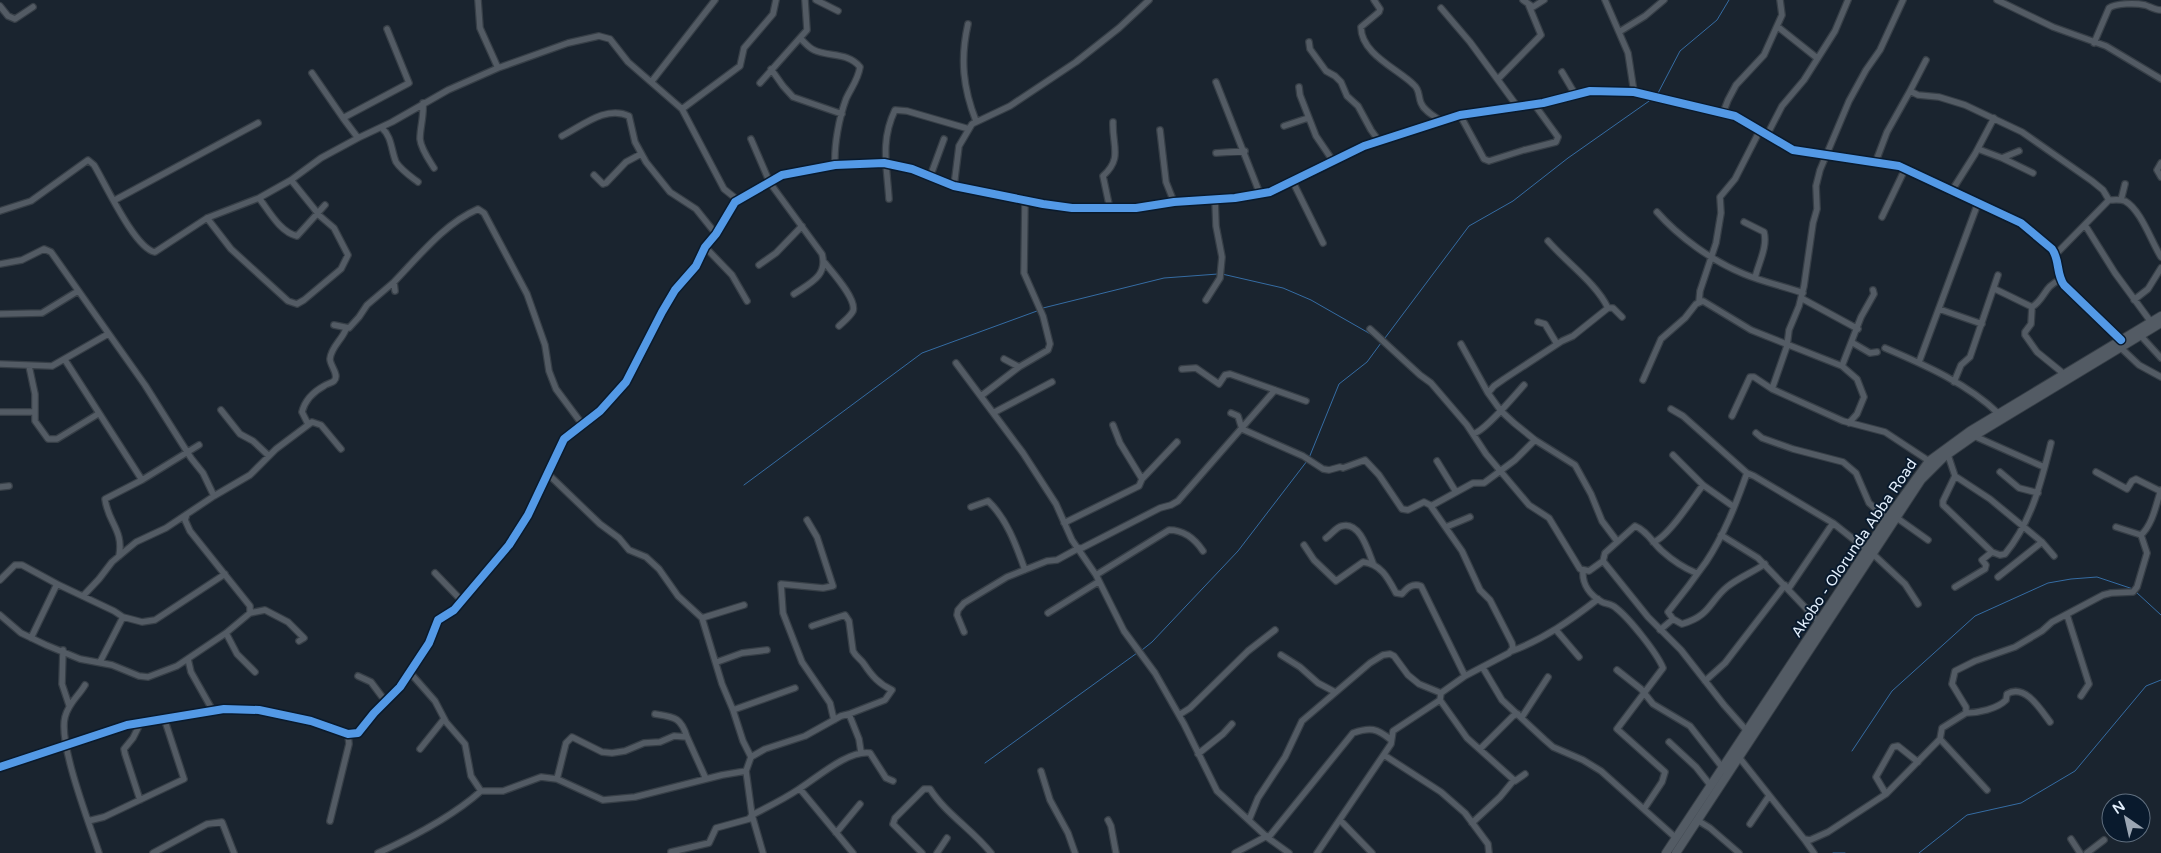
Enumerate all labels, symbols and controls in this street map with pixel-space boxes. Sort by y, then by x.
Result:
street label: Akobo - Olorunda Abba Road [1787,455,1921,641]
north arrow [2101,793,2151,843]
text: N [2110,797,2128,818]

